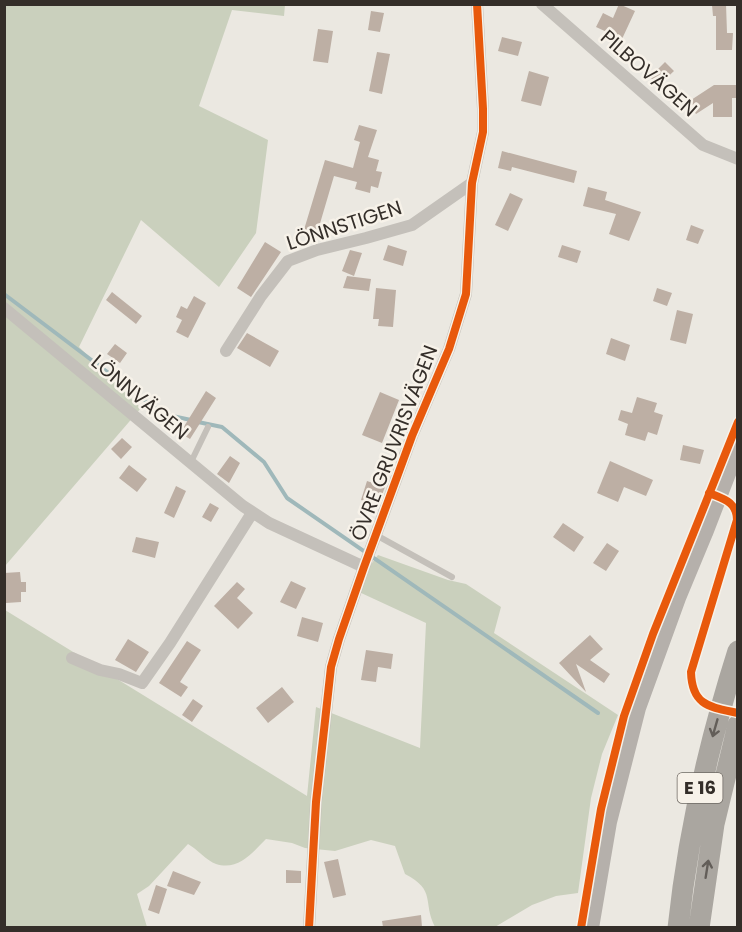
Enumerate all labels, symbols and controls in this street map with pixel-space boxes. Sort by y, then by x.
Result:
street label: PILBOVÄGEN [595,23,703,123]
street label: LÖNNSTIGEN [283,193,405,257]
street label: ÖVRE GRUVRISVÄGEN [344,341,444,545]
street label: LÖNNVÄGEN [85,348,195,446]
one-way arrow [708,718,720,737]
road number: E 16 [678,773,722,803]
one-way arrow [701,860,712,880]

